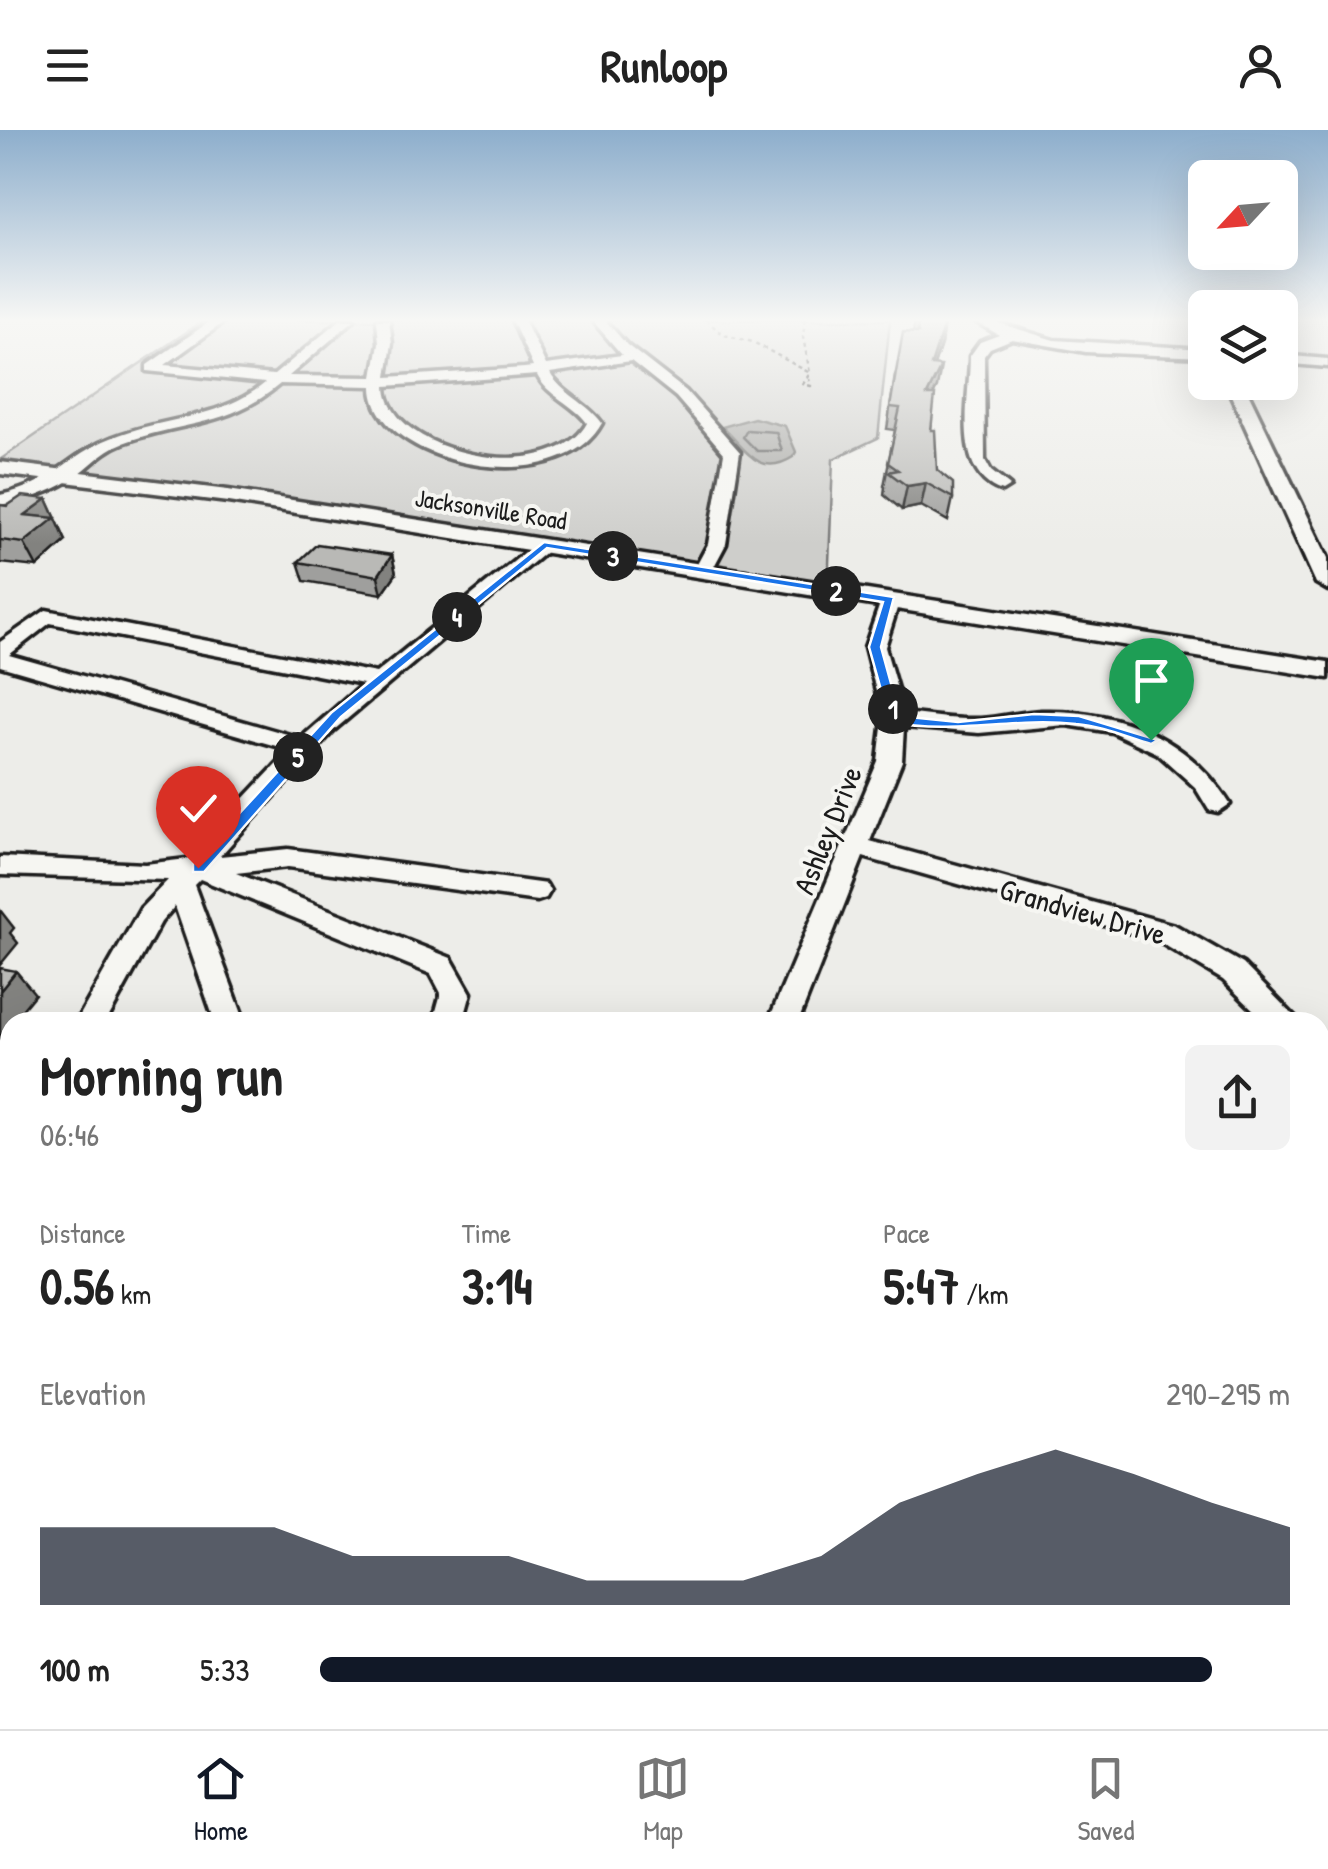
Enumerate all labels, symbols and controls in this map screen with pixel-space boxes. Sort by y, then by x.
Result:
text: Runloop [601,35,727,96]
icon: menu [40,38,95,93]
icon: person [1233,38,1288,93]
north arrow [1188,160,1298,270]
map controls [1188,160,1298,400]
button: layers [1188,290,1298,400]
street label: Jacksonville Road [413,480,570,538]
pin: 3 [588,531,638,581]
text: 3 [607,537,619,575]
pin: 2 [811,566,861,616]
text: 2 [829,572,843,610]
pin: 4 [432,592,482,642]
text: 4 [452,598,462,636]
pin [1109,638,1194,741]
icon: arrive [1124,653,1179,708]
pin: 1 [868,684,918,734]
text: 1 [888,690,898,728]
pin: 5 [273,732,323,782]
text: 5 [292,738,304,776]
street label: Ashley Drive [783,760,871,900]
pin [156,766,241,869]
icon: check [171,781,226,836]
street label: Grandview Drive [995,868,1171,954]
text: Morning run [40,1038,283,1112]
button: share [1185,1045,1290,1150]
text: 06:46 [40,1113,99,1156]
text: Distance [40,1214,126,1252]
text: Time [462,1214,511,1252]
text: Pace [883,1214,930,1252]
text: 0.56 [40,1252,114,1320]
text: 3:14 [462,1252,533,1320]
text: 5:47 [883,1252,960,1320]
text: km [114,1275,151,1313]
text: /km [960,1275,1009,1313]
text: Elevation [40,1372,146,1415]
text: 290–295 m [1166,1372,1290,1415]
text: 100 m [40,1648,109,1691]
text: 5:33 [200,1648,250,1691]
tab: Home [193,1751,248,1849]
tab: Map [635,1751,690,1849]
tab: Saved [1077,1751,1135,1849]

